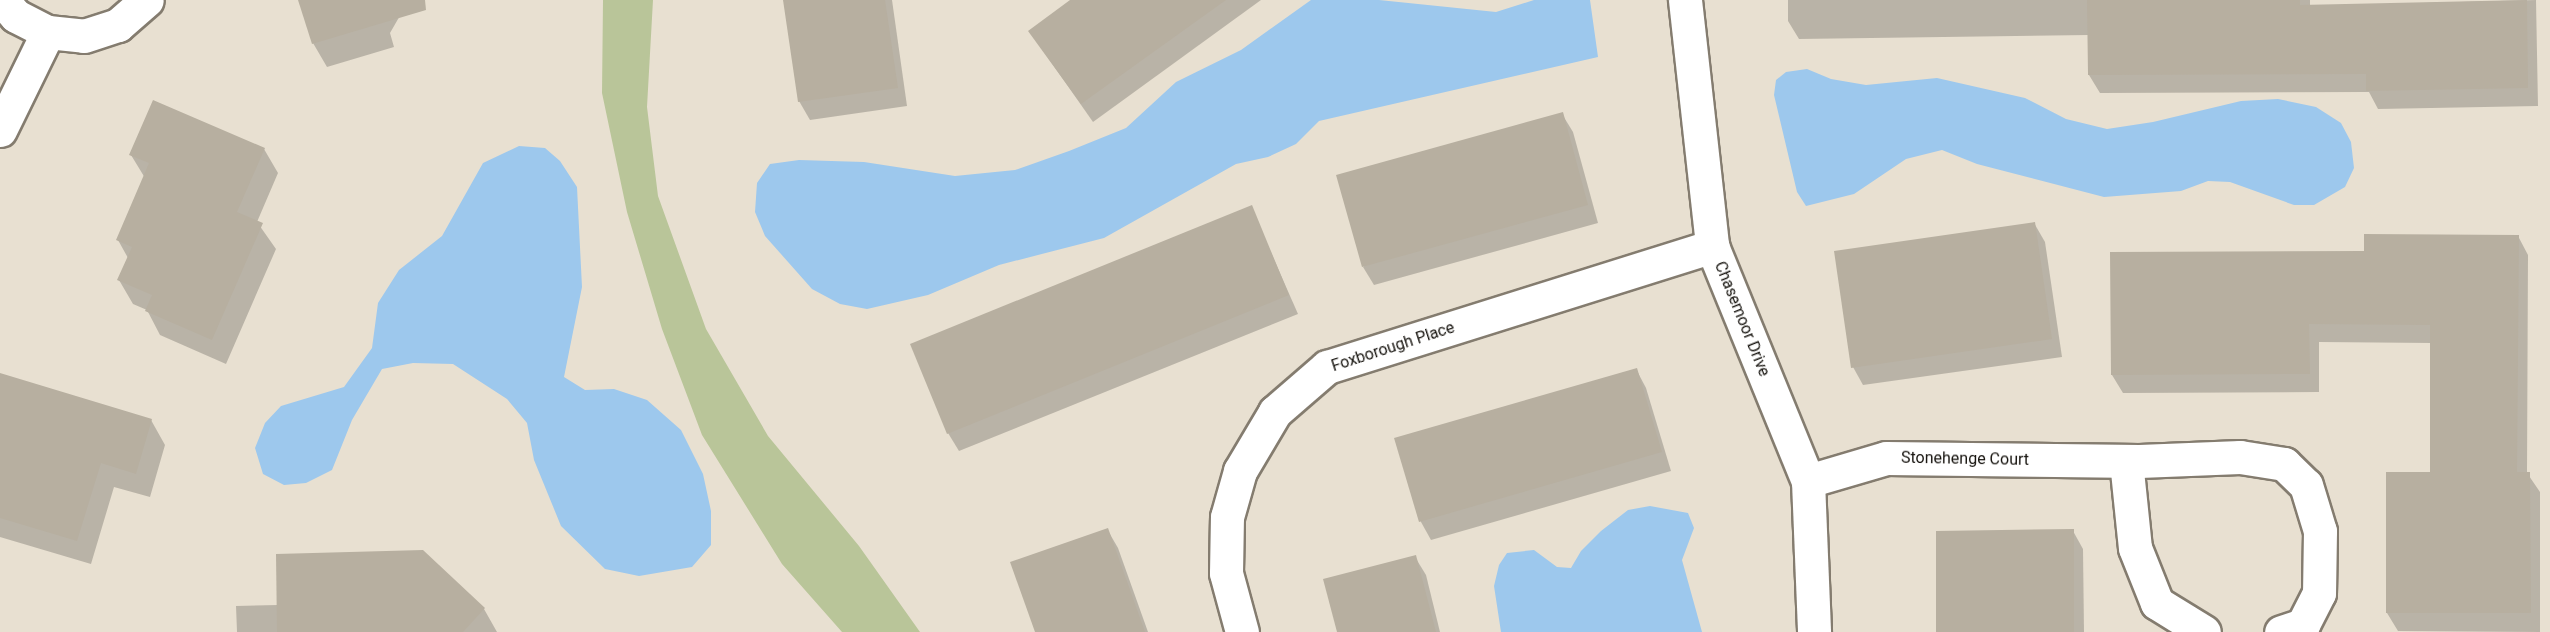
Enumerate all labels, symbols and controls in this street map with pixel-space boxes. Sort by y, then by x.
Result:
street label: Chasemoor Drive [1710,259,1774,379]
street label: Foxborough Place [1329,318,1457,376]
street label: Stonehenge Court [1901,448,2029,470]

